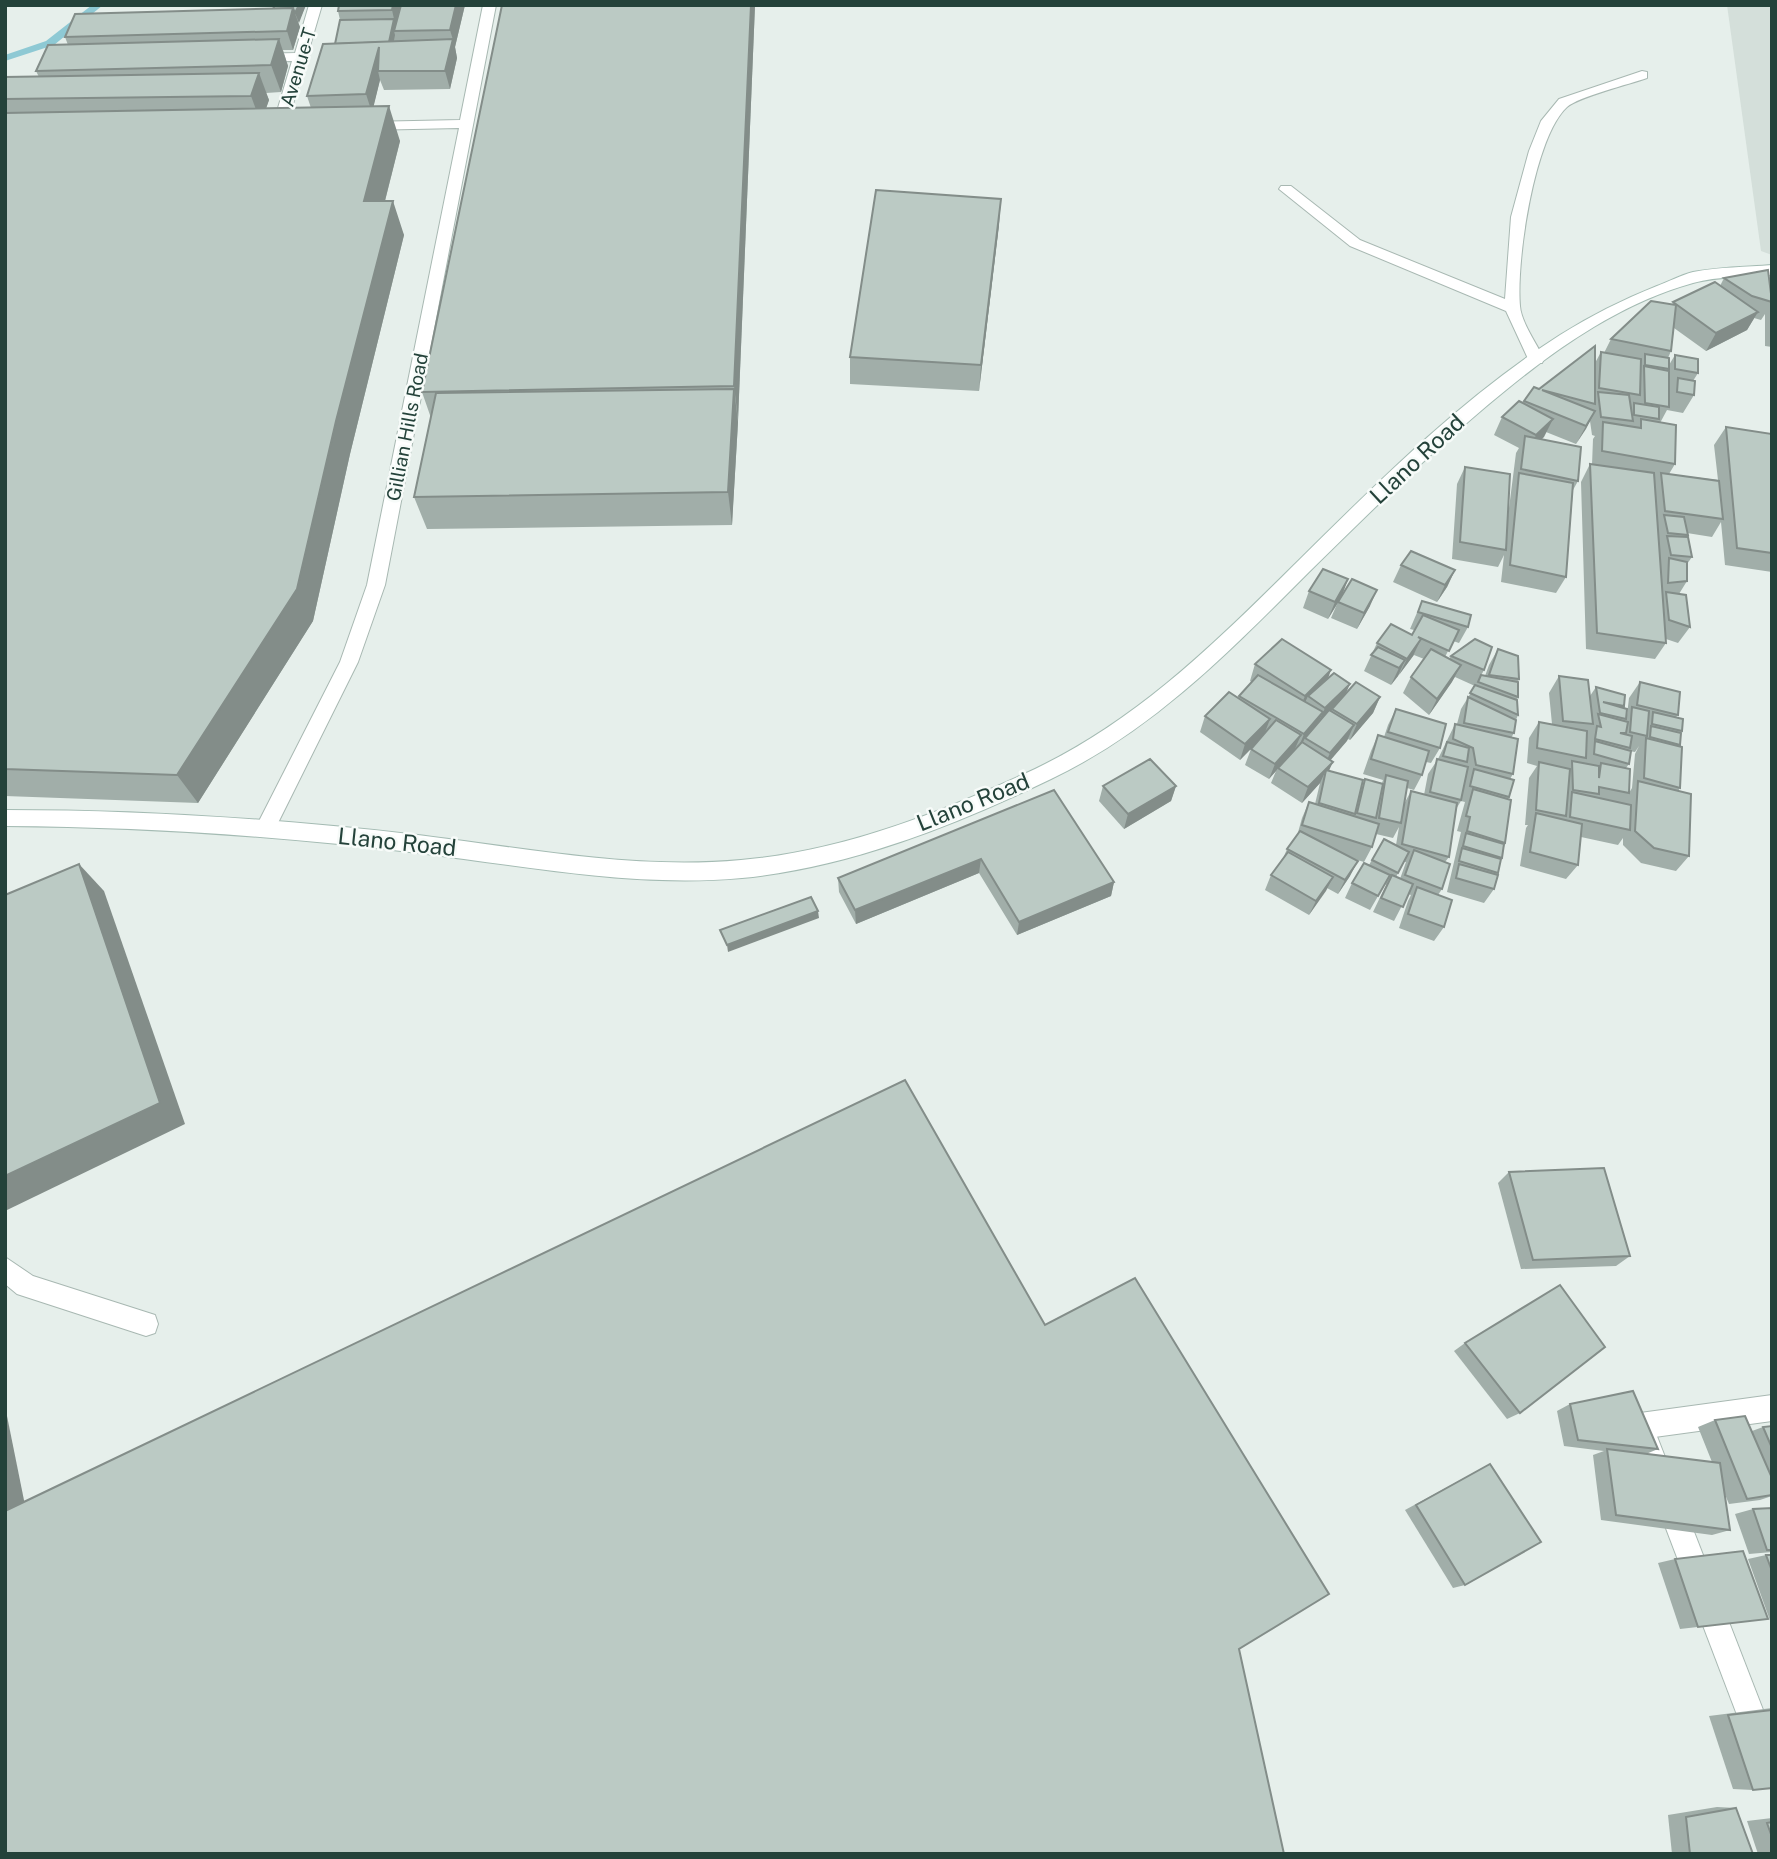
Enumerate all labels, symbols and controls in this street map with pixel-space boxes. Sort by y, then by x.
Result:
street label: Avenue-T [276,25,320,109]
street label: Gillian Hills Road [382,351,432,503]
street label: Llano Road [1364,408,1469,509]
street label: Llano Road [913,767,1033,836]
street label: Llano Road [336,822,458,861]

